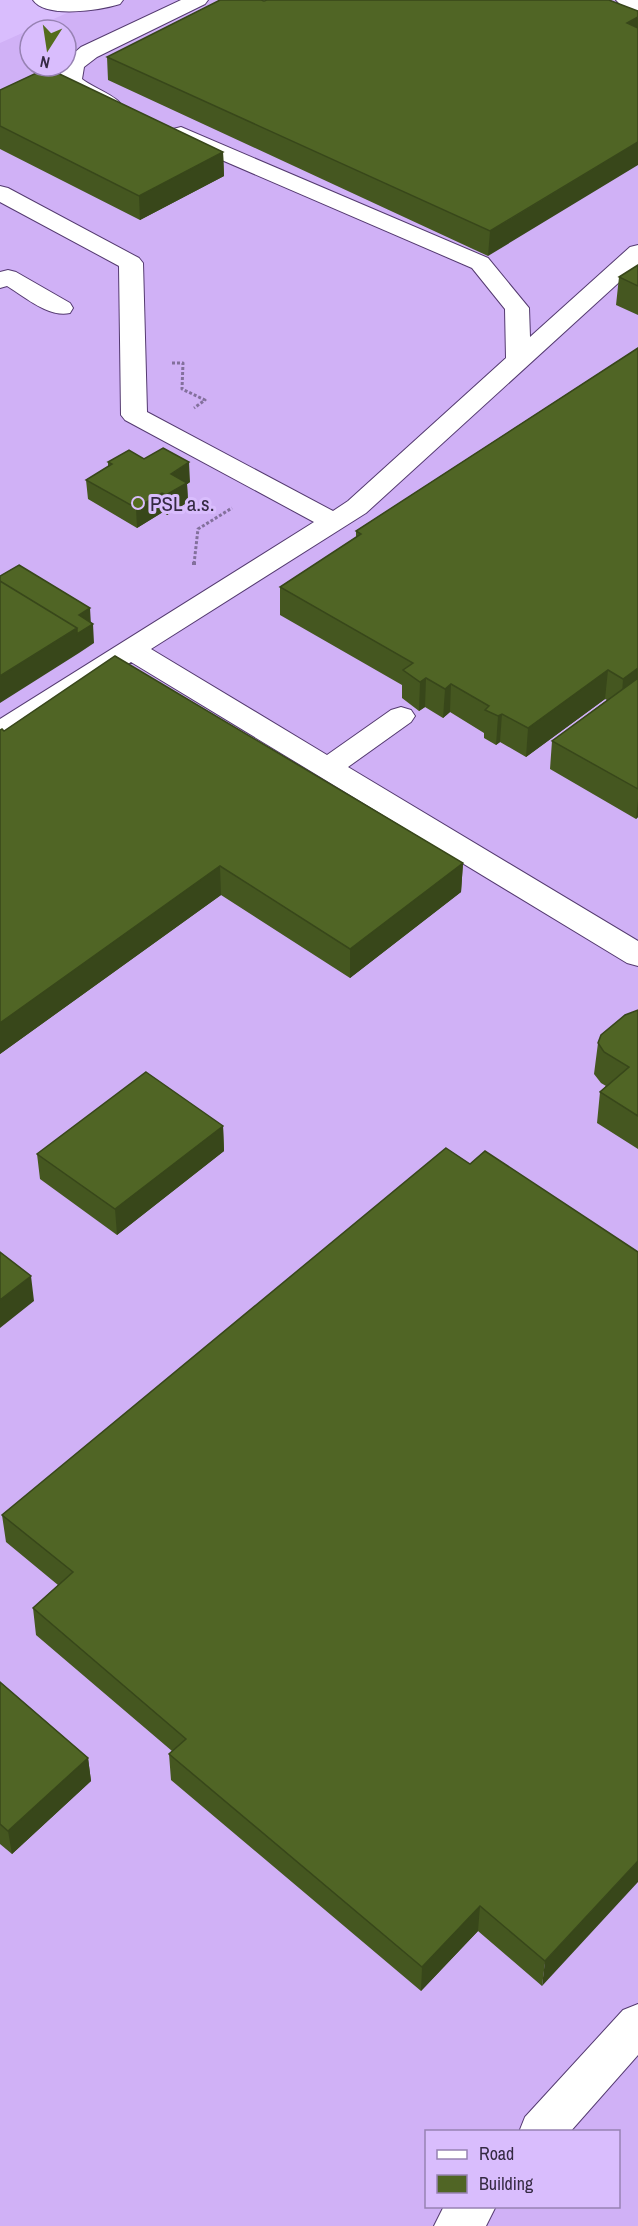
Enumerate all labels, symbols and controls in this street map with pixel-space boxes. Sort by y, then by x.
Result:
north arrow [18,18,78,78]
text: N [38,51,52,74]
place label: PSL a.s. [150,489,214,518]
marker: PSL a.s. [131,496,145,510]
legend [425,2130,620,2208]
text: Road [479,2141,514,2166]
text: Building [479,2171,534,2196]

